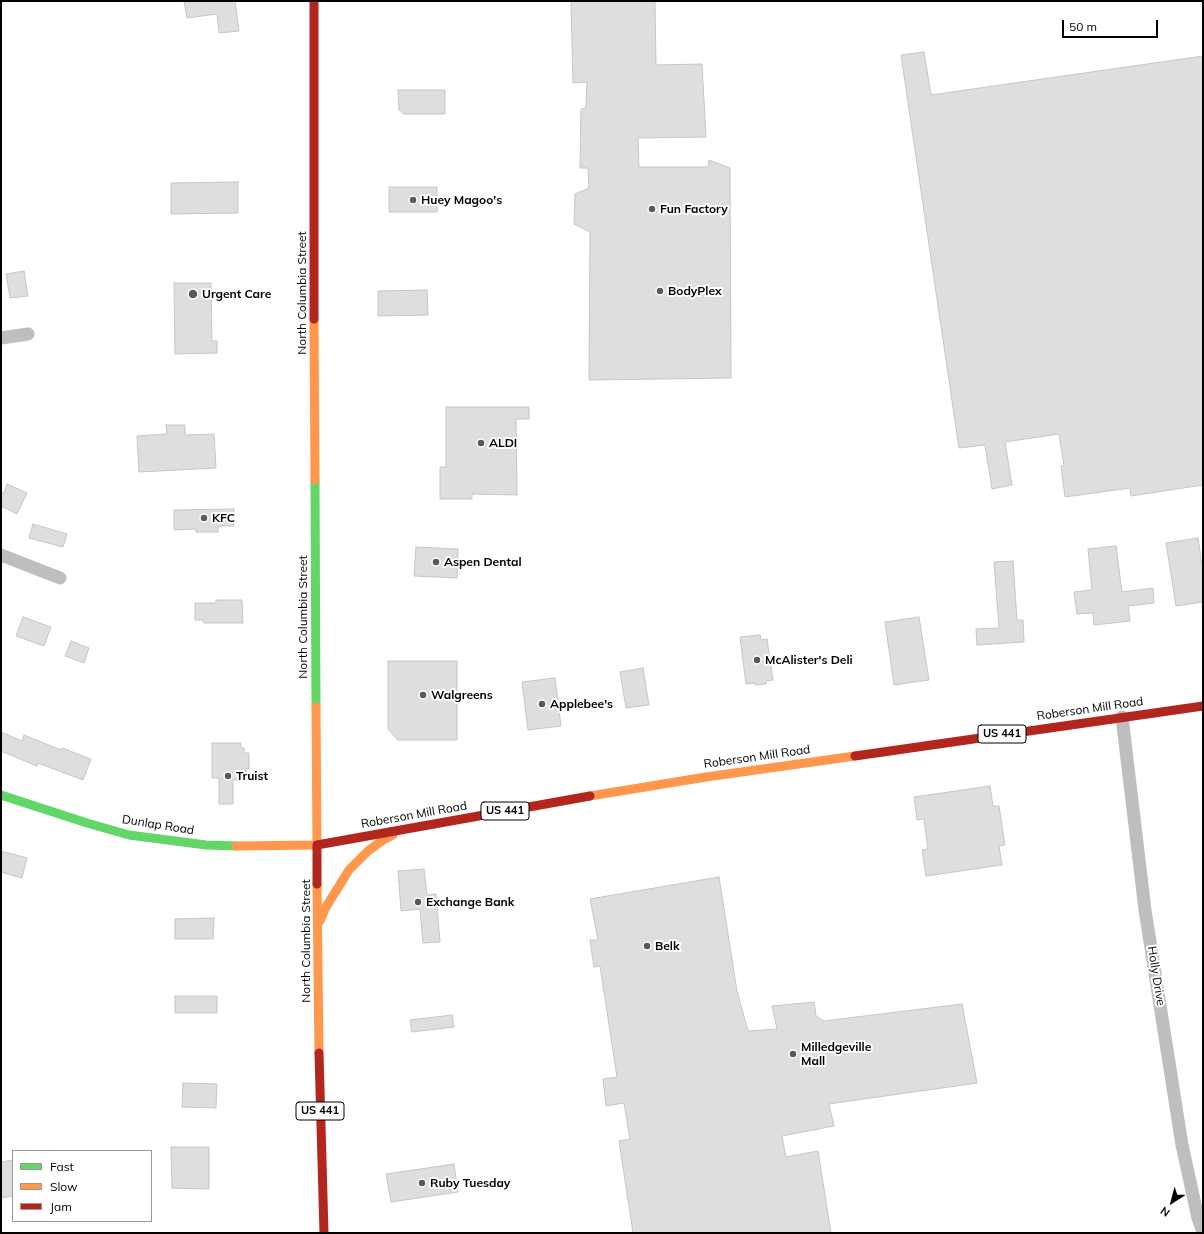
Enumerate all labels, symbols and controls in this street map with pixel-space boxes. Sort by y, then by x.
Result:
scale bar [1064,12,1160,38]
text: 50 m [1069,19,1097,34]
place label: Huey Magoo's [421,193,502,207]
marker: Huey Magoo's [408,195,418,205]
place label: Fun Factory [660,202,728,216]
marker: Fun Factory [647,204,657,214]
street label: North Columbia Street [295,231,309,355]
place label: BodyPlex [668,284,722,298]
marker: BodyPlex [655,286,665,296]
place label: Urgent Care [202,287,271,301]
marker: Urgent Care [187,288,199,300]
place label: ALDI [489,436,517,450]
marker: ALDI [476,438,486,448]
place label: KFC [212,511,235,525]
marker: KFC [199,513,209,523]
street label: North Columbia Street [296,555,310,679]
place label: Aspen Dental [444,555,522,569]
marker: Aspen Dental [431,557,441,567]
place label: McAlister's Deli [765,653,853,667]
marker: McAlister's Deli [752,655,762,665]
place label: Walgreens [431,688,493,702]
marker: Walgreens [418,690,428,700]
street label: Roberson Mill Road [1036,694,1144,724]
place label: Applebee's [550,697,613,711]
marker: Applebee's [537,699,547,709]
road number: US 441 [978,725,1026,743]
street label: Roberson Mill Road [703,742,811,772]
place label: Truist [236,769,268,783]
marker: Truist [223,771,233,781]
street label: Roberson Mill Road [360,799,468,831]
road number: US 441 [481,802,529,820]
street label: Dunlap Road [121,812,195,838]
street label: North Columbia Street [299,879,313,1003]
place label: Exchange Bank [426,895,514,909]
marker: Exchange Bank [413,897,423,907]
place label: Belk [655,939,680,953]
marker: Belk [642,941,652,951]
street label: Holly Drive [1144,945,1168,1007]
place label: Milledgeville Mall [801,1040,871,1068]
marker: Milledgeville Mall [788,1049,798,1059]
road number: US 441 [296,1102,344,1120]
legend [12,1150,152,1222]
text: Fast [50,1159,74,1174]
place label: Ruby Tuesday [430,1176,510,1190]
marker: Ruby Tuesday [417,1178,427,1188]
text: Slow [50,1179,78,1194]
north arrow [1152,1182,1192,1222]
text: Jam [50,1199,72,1214]
text: N [1157,1204,1172,1220]

